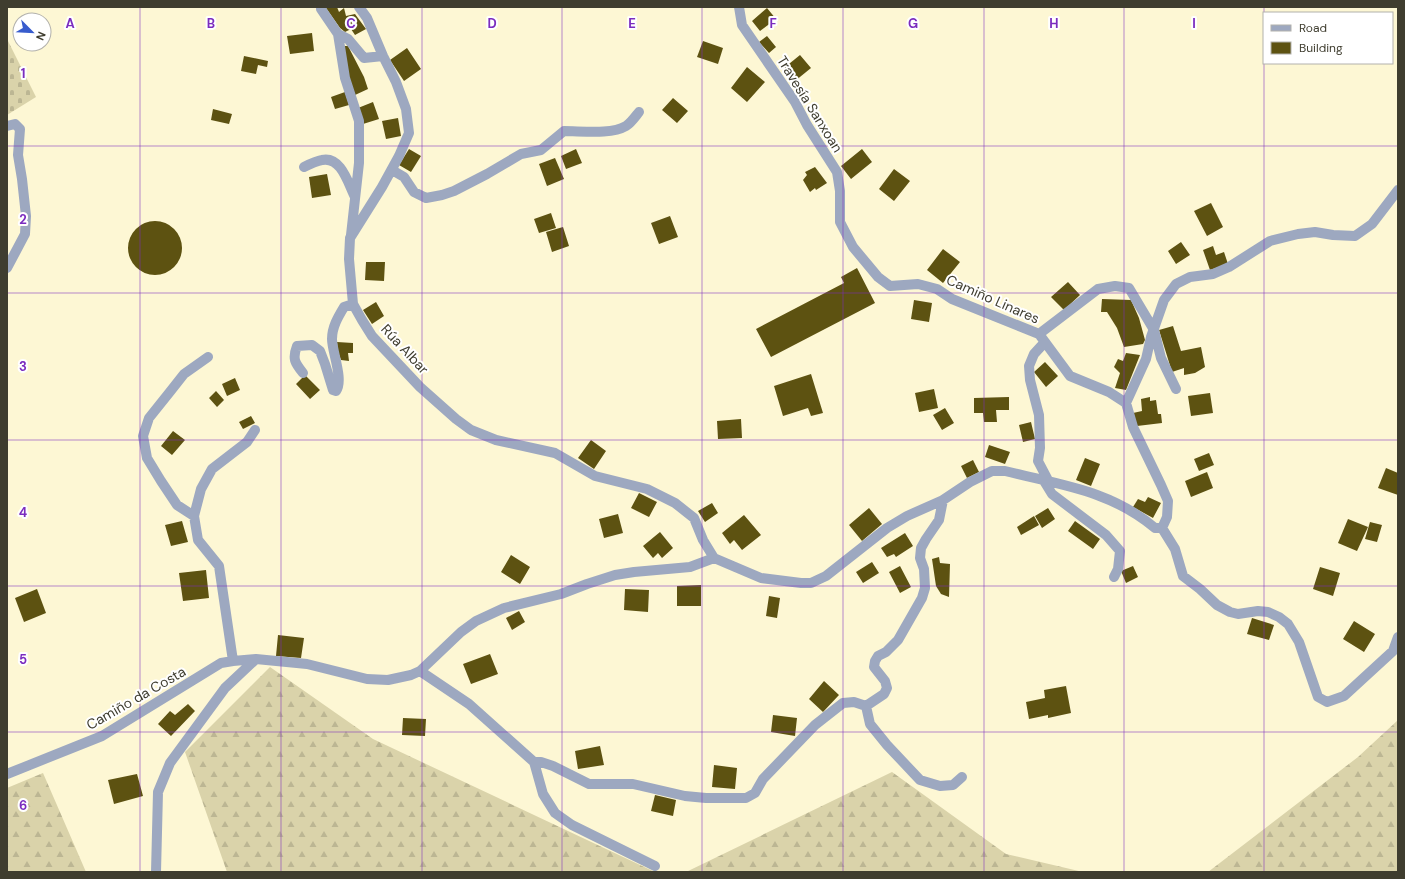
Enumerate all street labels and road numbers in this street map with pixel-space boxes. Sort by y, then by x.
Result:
street label: Travesía Sanxoan [773,52,847,156]
street label: Camiño Linares [944,270,1042,328]
street label: Rúa Albar [377,320,433,378]
street label: Camiño da Costa [83,662,189,734]

